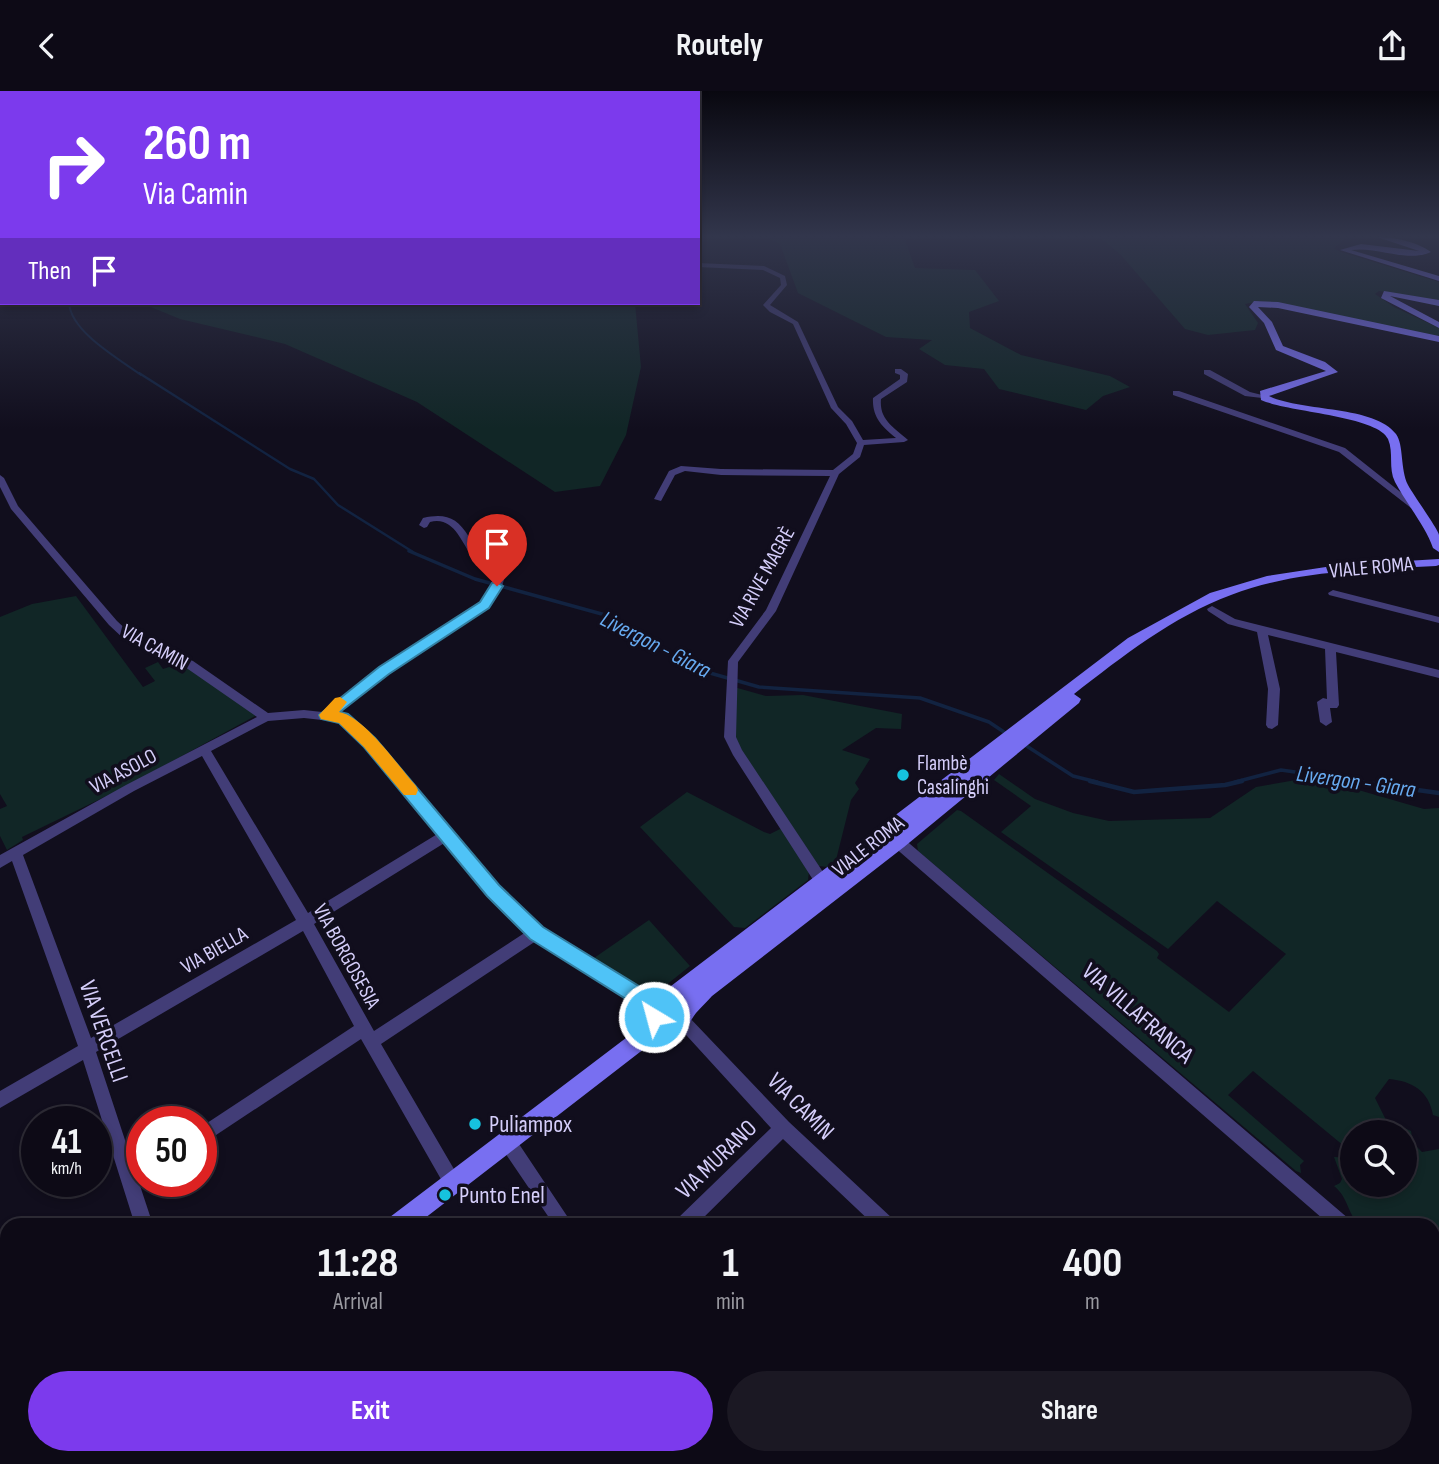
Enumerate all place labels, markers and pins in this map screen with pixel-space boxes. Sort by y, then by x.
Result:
pin [467,514,527,586]
place label: Flambè Casalinghi [917,751,989,800]
marker: Flambè Casalinghi [895,767,911,783]
place label: Puliampox [489,1110,572,1139]
marker: Puliampox [467,1116,483,1132]
place label: Punto Enel [459,1181,545,1210]
marker: Punto Enel [437,1187,453,1203]

